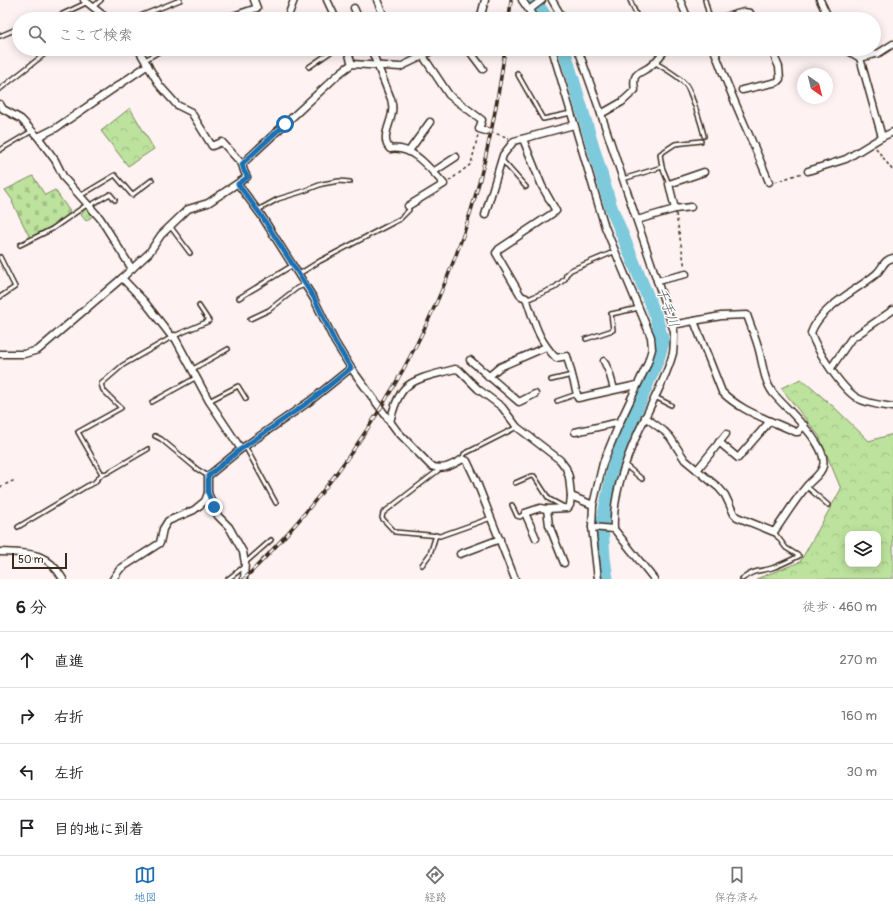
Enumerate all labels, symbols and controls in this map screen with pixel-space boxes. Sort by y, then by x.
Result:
search box [12,12,881,56]
icon: search [26,23,48,45]
text: ここで検索 [58,26,133,45]
north arrow [797,68,833,104]
route start [276,115,294,133]
water label: 千手川 [652,285,683,330]
route end [205,498,223,516]
map controls [845,531,881,567]
button: layers [845,531,881,567]
scale bar [12,551,67,570]
text: 50 m [18,553,44,566]
text: 6 分 [16,597,47,618]
text: 徒歩 · 460 m [803,599,877,615]
icon: ahead [16,649,38,671]
text: 直進 [54,652,84,671]
text: 270 m [840,652,877,668]
icon: right [16,705,38,727]
text: 右折 [54,708,84,727]
text: 160 m [841,708,877,724]
icon: left [16,761,38,783]
text: 左折 [54,764,84,783]
text: 30 m [847,764,877,780]
icon: arrive [16,817,38,839]
text: 目的地に到着 [54,820,144,839]
tab: 地図 [134,864,156,904]
tab: 経路 [424,864,446,904]
tab: 保存済み [715,864,759,904]

